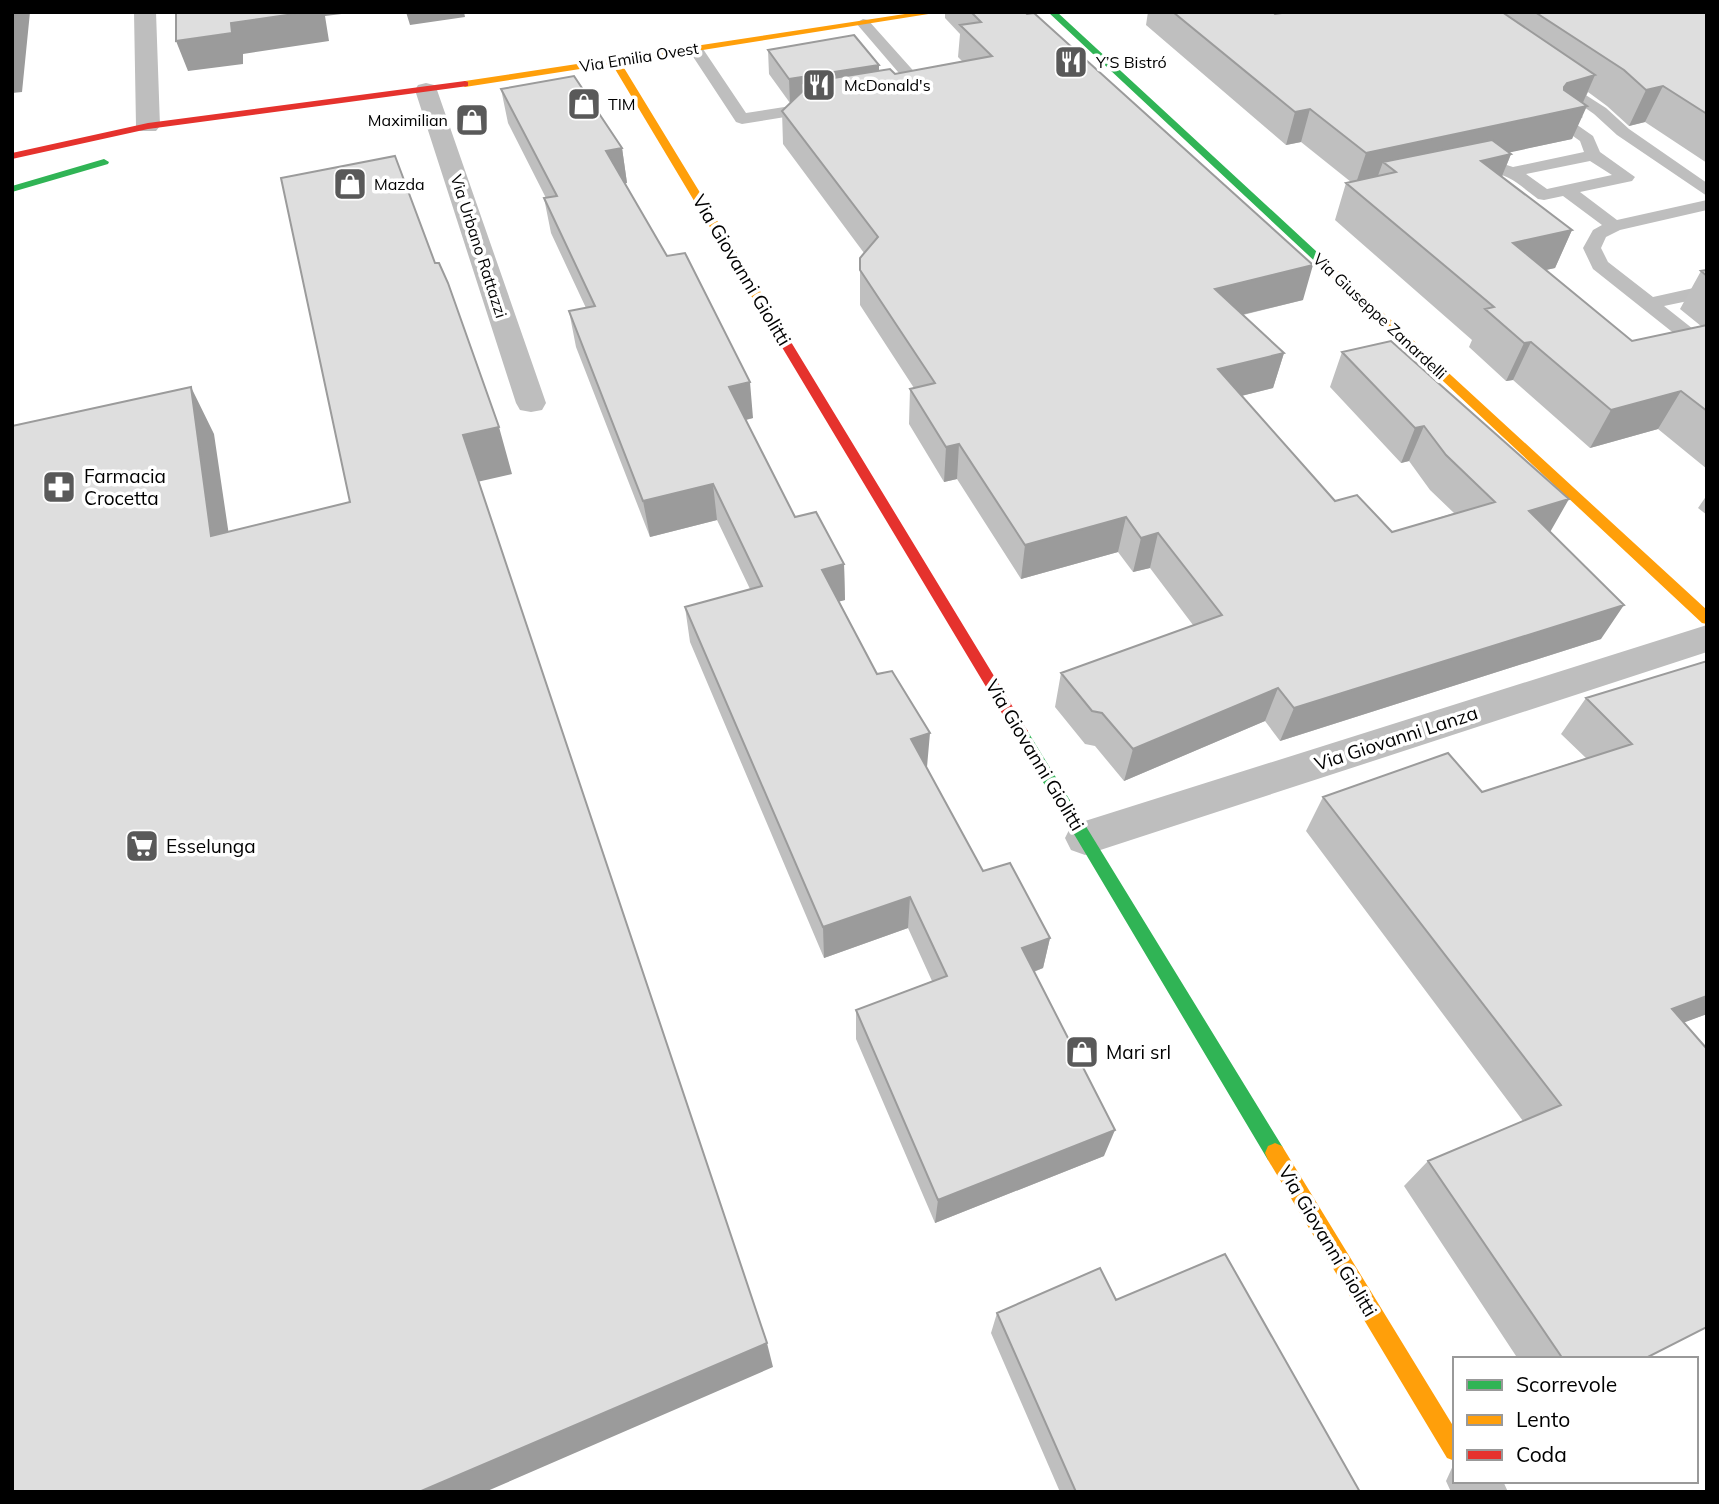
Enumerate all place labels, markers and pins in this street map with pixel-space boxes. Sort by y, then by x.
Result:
restaurant icon: Y’S Bistró [1052,43,1090,81]
place label: Y’S Bistró [1095,52,1167,72]
restaurant icon: McDonald's [800,66,838,104]
place label: McDonald's [844,75,931,95]
shop icon: TIM [565,85,603,123]
place label: TIM [608,94,636,114]
shop icon: Maximilian [453,101,491,139]
place label: Maximilian [368,110,448,130]
shop icon: Mazda [331,165,369,203]
place label: Mazda [374,174,425,194]
place label: Farmacia Crocetta [84,464,166,510]
pharmacy icon: Farmacia Crocetta [40,468,78,506]
supermarket icon: Esselunga [123,827,161,865]
place label: Esselunga [166,834,256,858]
shop icon: Mari srl [1063,1033,1101,1071]
place label: Mari srl [1106,1040,1171,1064]

